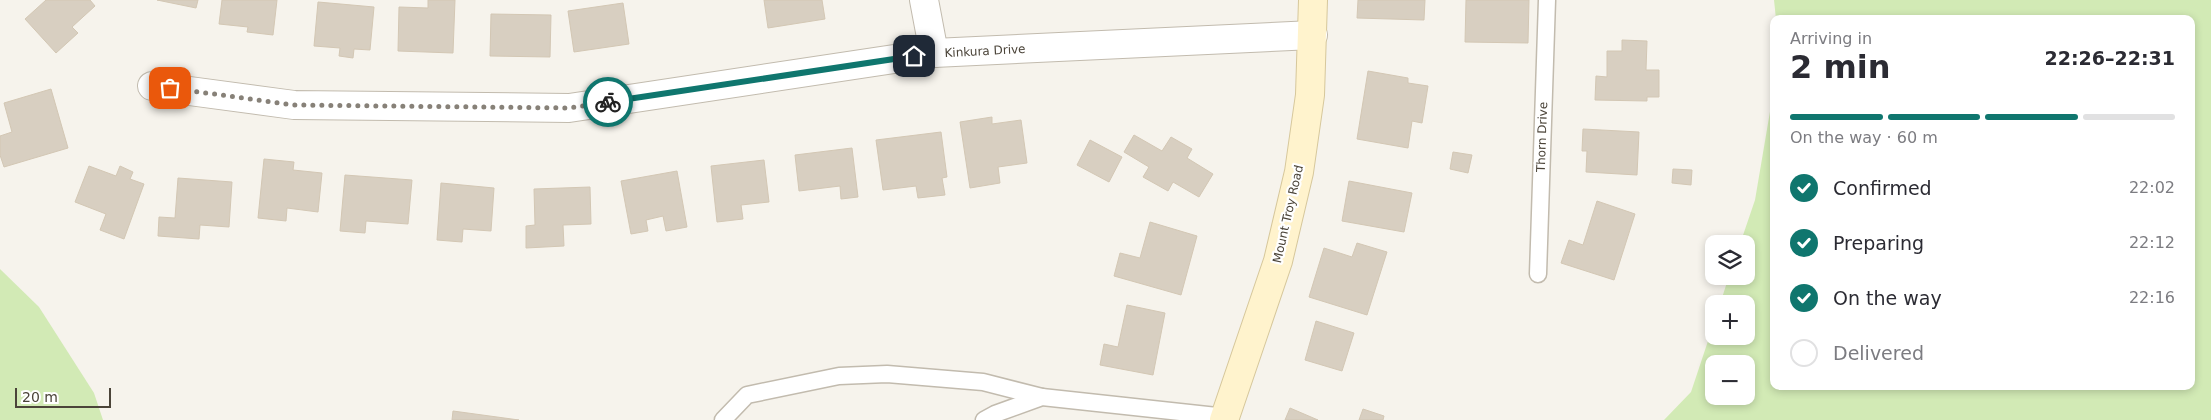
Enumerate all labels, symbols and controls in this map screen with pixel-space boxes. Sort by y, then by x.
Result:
text: Arriving in [1790,29,1872,48]
pin [893,35,935,77]
icon: home [900,42,928,70]
street label: Kinkura Drive [944,42,1026,60]
text: 22:26–22:31 [2045,47,2175,69]
text: 2 min [1790,48,1891,86]
pin [149,67,191,109]
icon: bag [156,74,184,102]
courier [583,77,633,127]
icon: bike [594,88,622,116]
street label: Thorn Drive [1534,102,1550,173]
text: On the way · 60 m [1790,128,1938,147]
street label: Mount Troy Road [1270,164,1306,264]
icon: check [1790,174,1818,202]
text: Confirmed [1833,177,1932,199]
text: 22:02 [2129,178,2175,197]
icon: check [1790,229,1818,257]
text: Preparing [1833,232,1924,254]
text: 22:12 [2129,233,2175,252]
map controls [1705,235,1755,405]
button: layers [1705,235,1755,285]
icon: check [1790,284,1818,312]
text: On the way [1833,287,1942,309]
text: 22:16 [2129,288,2175,307]
button: + [1705,295,1755,345]
text: Delivered [1833,342,1924,364]
button: − [1705,355,1755,405]
scale bar [15,385,111,408]
text: 20 m [22,389,58,405]

